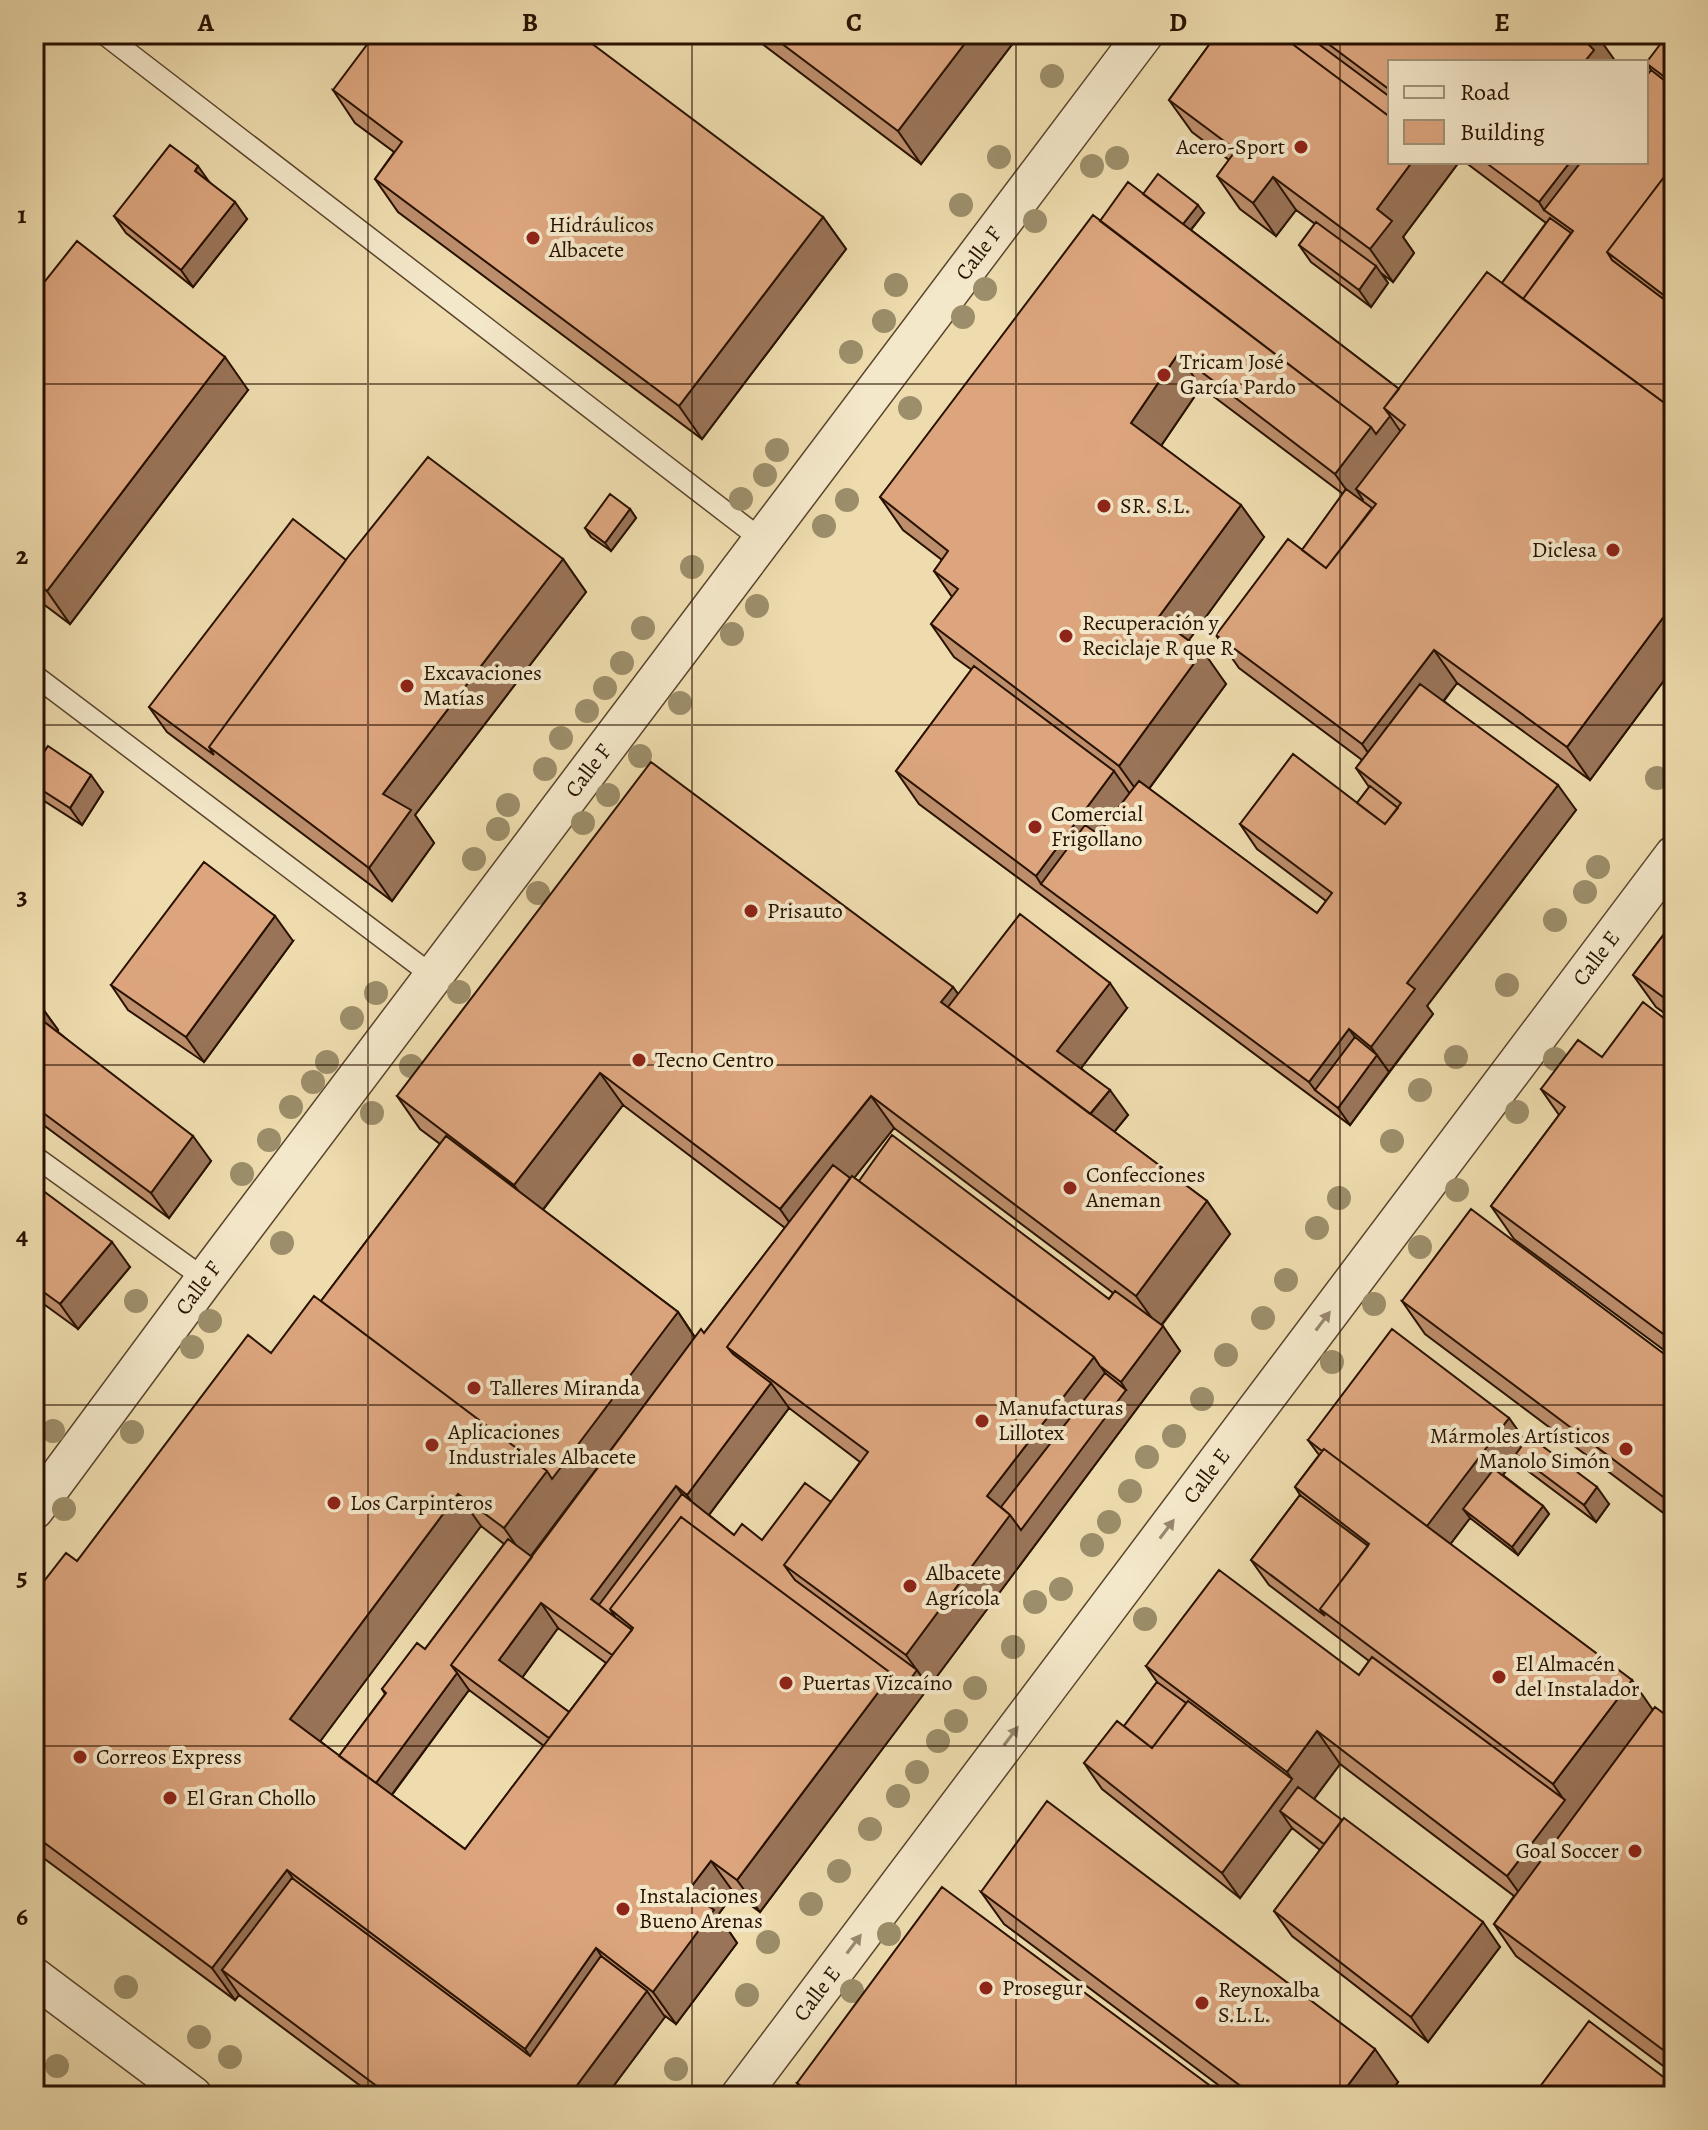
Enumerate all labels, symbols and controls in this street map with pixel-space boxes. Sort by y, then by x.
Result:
text: A [197,5,215,40]
text: B [522,5,538,40]
text: C [846,5,862,40]
text: D [1169,5,1187,40]
text: E [1494,5,1510,40]
legend [1388,60,1648,164]
text: Road [1460,76,1510,108]
text: Building [1460,116,1545,148]
place label: Acero-Sport [1175,132,1285,162]
marker: Acero-Sport [1292,138,1310,156]
text: 1 [17,197,27,232]
place label: Hidráulicos Albacete [548,210,654,265]
street label: Calle F [948,220,1009,287]
marker: Hidráulicos Albacete [524,229,542,247]
place label: Tricam José García Pardo [1180,347,1296,402]
marker: Tricam José García Pardo [1155,366,1173,384]
place label: SR. S.L. [1120,491,1191,521]
marker: SR. S.L. [1095,497,1113,515]
place label: Diclesa [1532,535,1598,565]
text: 2 [16,538,29,573]
marker: Diclesa [1604,541,1622,559]
place label: Recuperación y Reciclaje R que R [1082,608,1234,663]
marker: Recuperación y Reciclaje R que R [1057,627,1075,645]
place label: Excavaciones Matías [423,658,542,713]
marker: Excavaciones Matías [398,677,416,695]
street label: Calle F [558,738,618,804]
place label: Comercial Frigollano [1051,799,1143,854]
marker: Comercial Frigollano [1026,818,1044,836]
text: 3 [16,878,28,913]
place label: Prisauto [767,896,843,926]
marker: Prisauto [742,902,760,920]
street label: Calle E [1566,924,1627,992]
place label: Tecno Centro [655,1045,774,1075]
marker: Tecno Centro [630,1051,648,1069]
place label: Confecciones Aneman [1085,1160,1205,1215]
marker: Confecciones Aneman [1061,1179,1079,1197]
text: 4 [16,1218,28,1253]
street label: Calle F [168,1255,228,1321]
one-way arrow [1315,1311,1331,1331]
place label: Talleres Miranda [490,1373,641,1403]
marker: Talleres Miranda [465,1379,483,1397]
place label: Manufacturas Lillotex [998,1393,1124,1448]
marker: Manufacturas Lillotex [973,1412,991,1430]
place label: Aplicaciones Industriales Albacete [447,1417,636,1472]
place label: Mármoles Artísticos Manolo Simón [1430,1421,1610,1476]
marker: Aplicaciones Industriales Albacete [423,1436,441,1454]
marker: Mármoles Artísticos Manolo Simón [1617,1440,1635,1458]
street label: Calle E [1176,1442,1237,1510]
place label: Los Carpinteros [350,1488,493,1518]
marker: Los Carpinteros [325,1494,343,1512]
one-way arrow [1158,1518,1174,1539]
place label: Albacete Agrícola [925,1558,1001,1613]
text: 5 [16,1559,28,1594]
marker: Albacete Agrícola [901,1577,919,1595]
place label: El Almacén del Instalador [1515,1649,1639,1704]
place label: Puertas Vizcaíno [802,1668,953,1698]
marker: El Almacén del Instalador [1490,1668,1508,1686]
marker: Puertas Vizcaíno [777,1674,795,1692]
one-way arrow [1002,1726,1018,1747]
place label: Correos Express [96,1742,242,1772]
marker: Correos Express [71,1748,89,1766]
place label: El Gran Chollo [186,1783,316,1813]
marker: El Gran Chollo [161,1789,179,1807]
place label: Goal Soccer [1515,1836,1619,1866]
marker: Goal Soccer [1626,1842,1644,1860]
place label: Instalaciones Bueno Arenas [639,1881,763,1936]
text: 6 [16,1899,28,1934]
marker: Instalaciones Bueno Arenas [614,1900,632,1918]
one-way arrow [846,1934,862,1954]
street label: Calle E [786,1960,848,2028]
place label: Prosegur [1002,1973,1083,2003]
place label: Reynoxalba S.L.L. [1218,1975,1321,2030]
marker: Prosegur [977,1979,995,1997]
marker: Reynoxalba S.L.L. [1193,1994,1211,2012]

